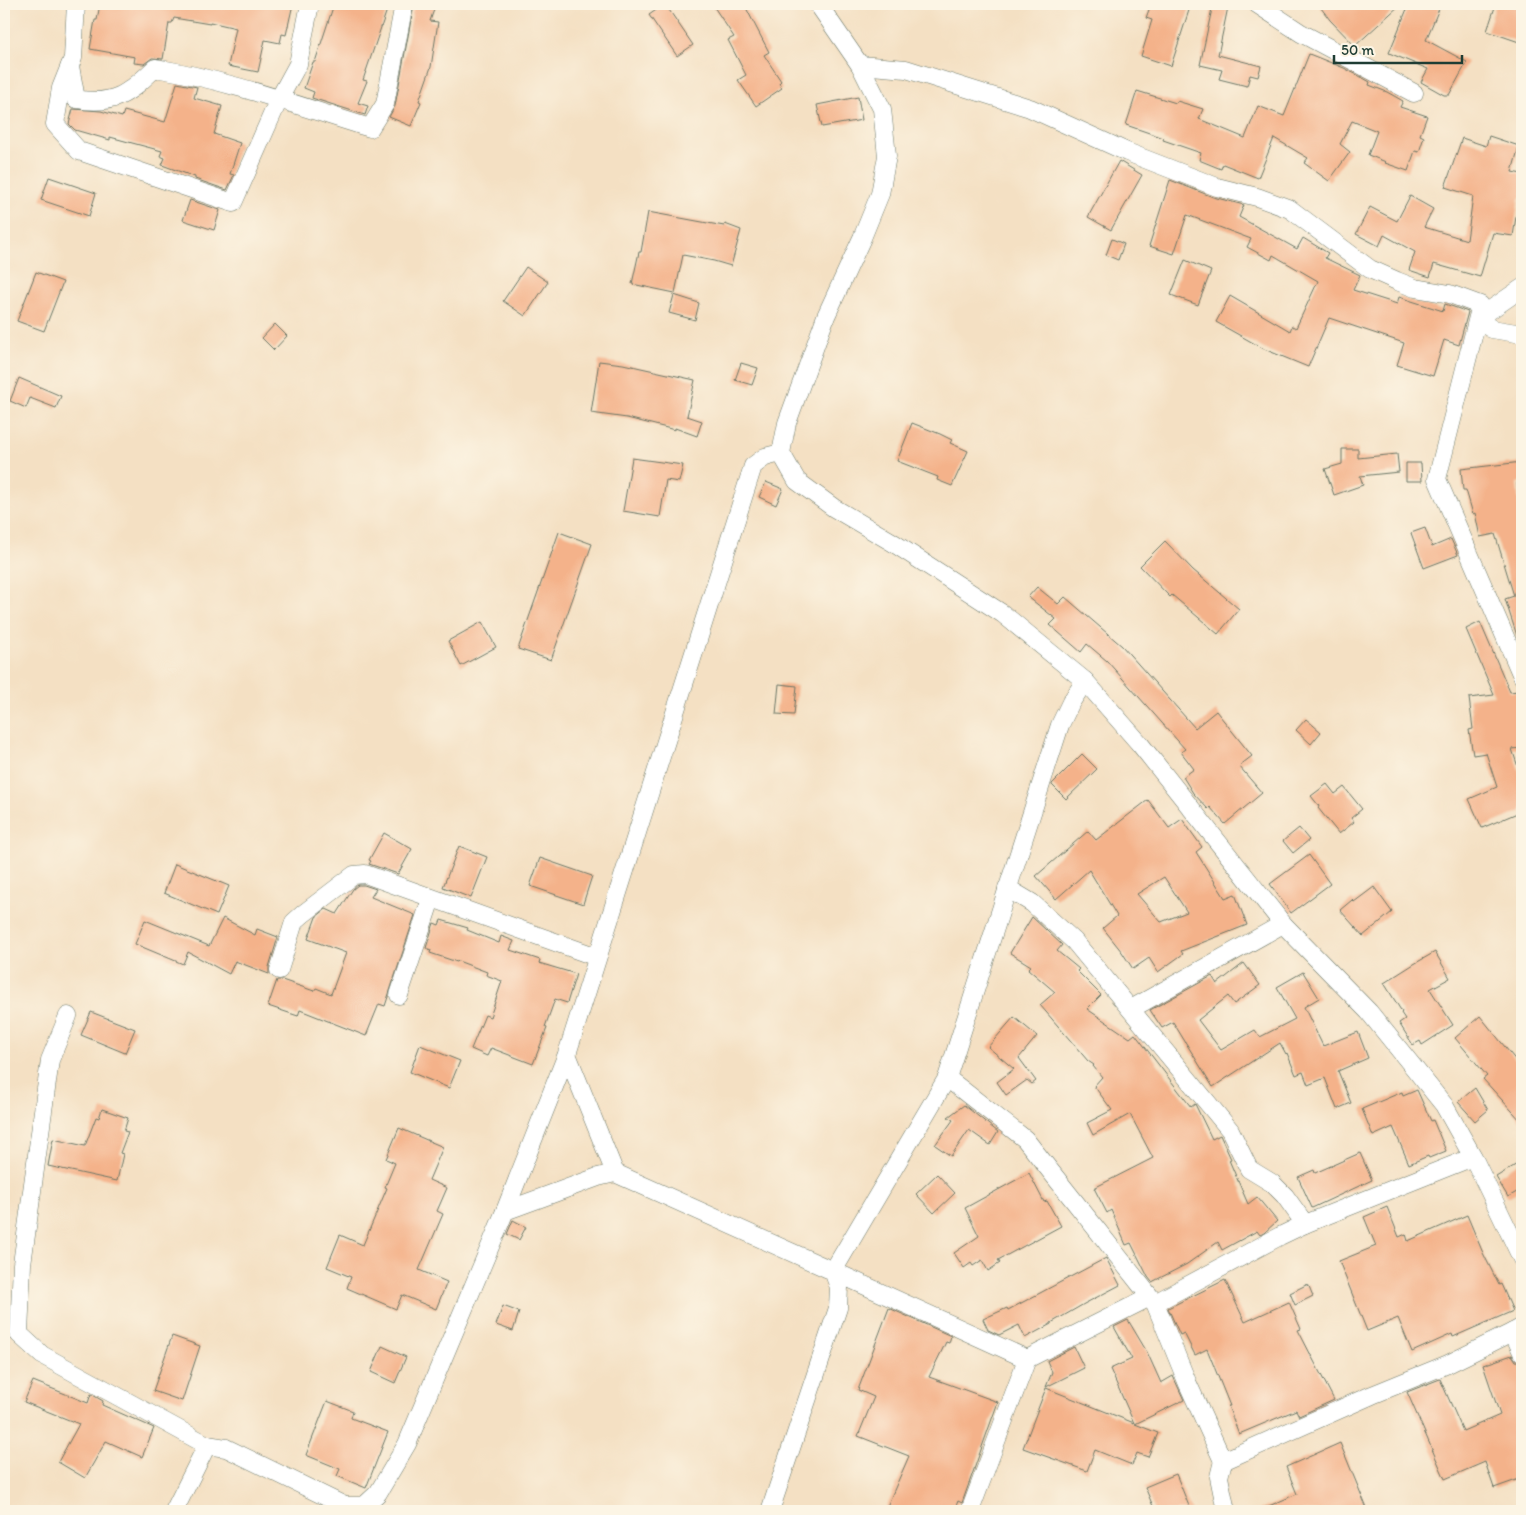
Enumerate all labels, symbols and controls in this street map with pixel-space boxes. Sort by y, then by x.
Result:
scale bar [1334,32,1461,64]
text: 50 m [1341,41,1374,59]

